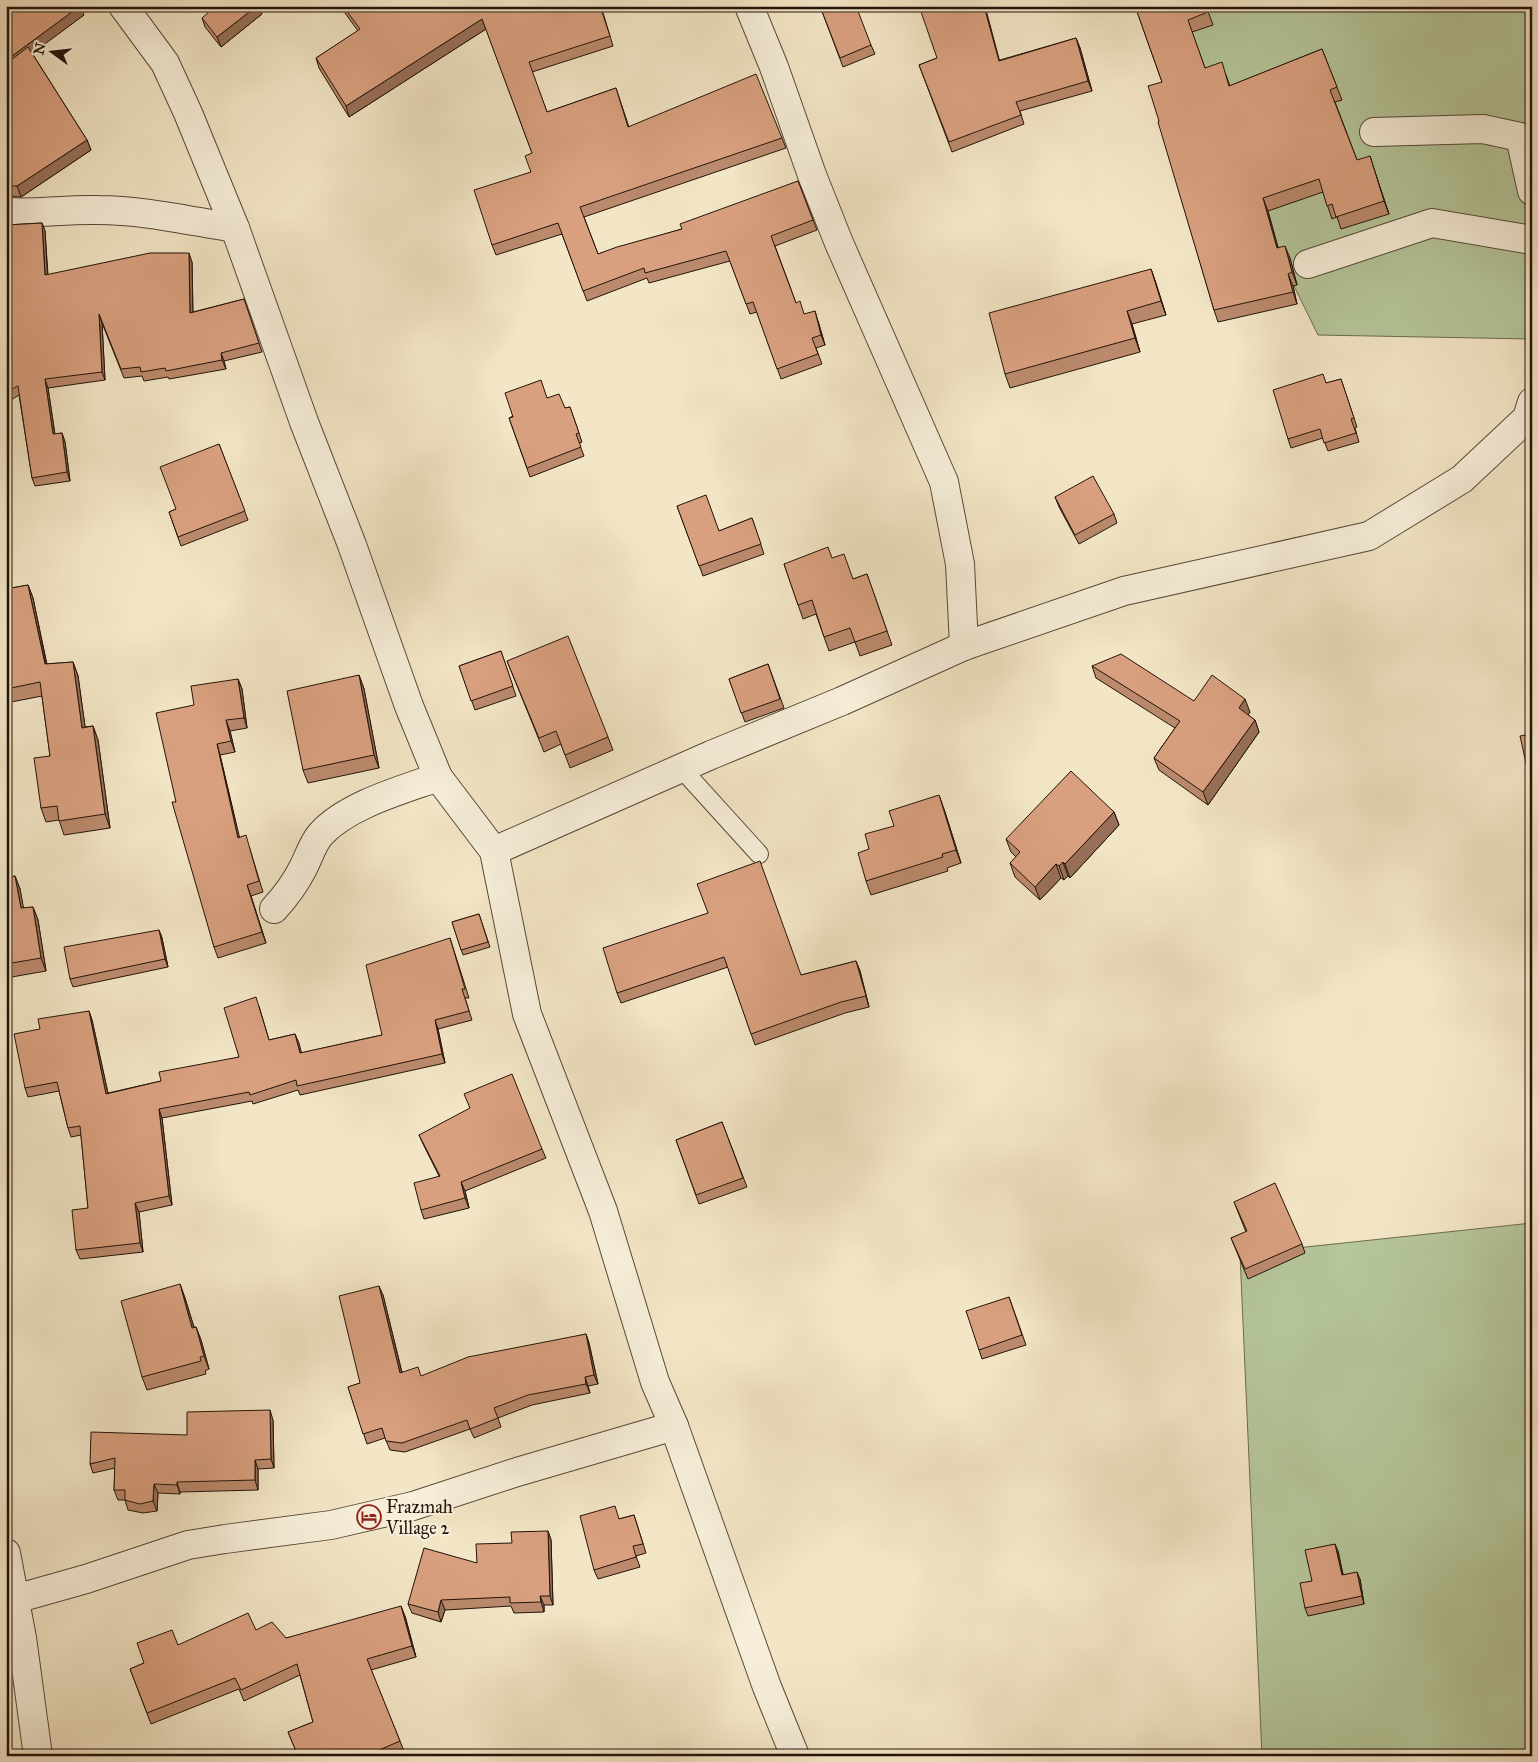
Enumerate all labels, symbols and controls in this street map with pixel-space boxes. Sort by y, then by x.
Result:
north arrow [28,28,78,78]
text: N [30,41,50,57]
place label: Frazmah Village 2 [385,1496,453,1540]
hotel icon: Frazmah Village 2 [356,1504,382,1530]

